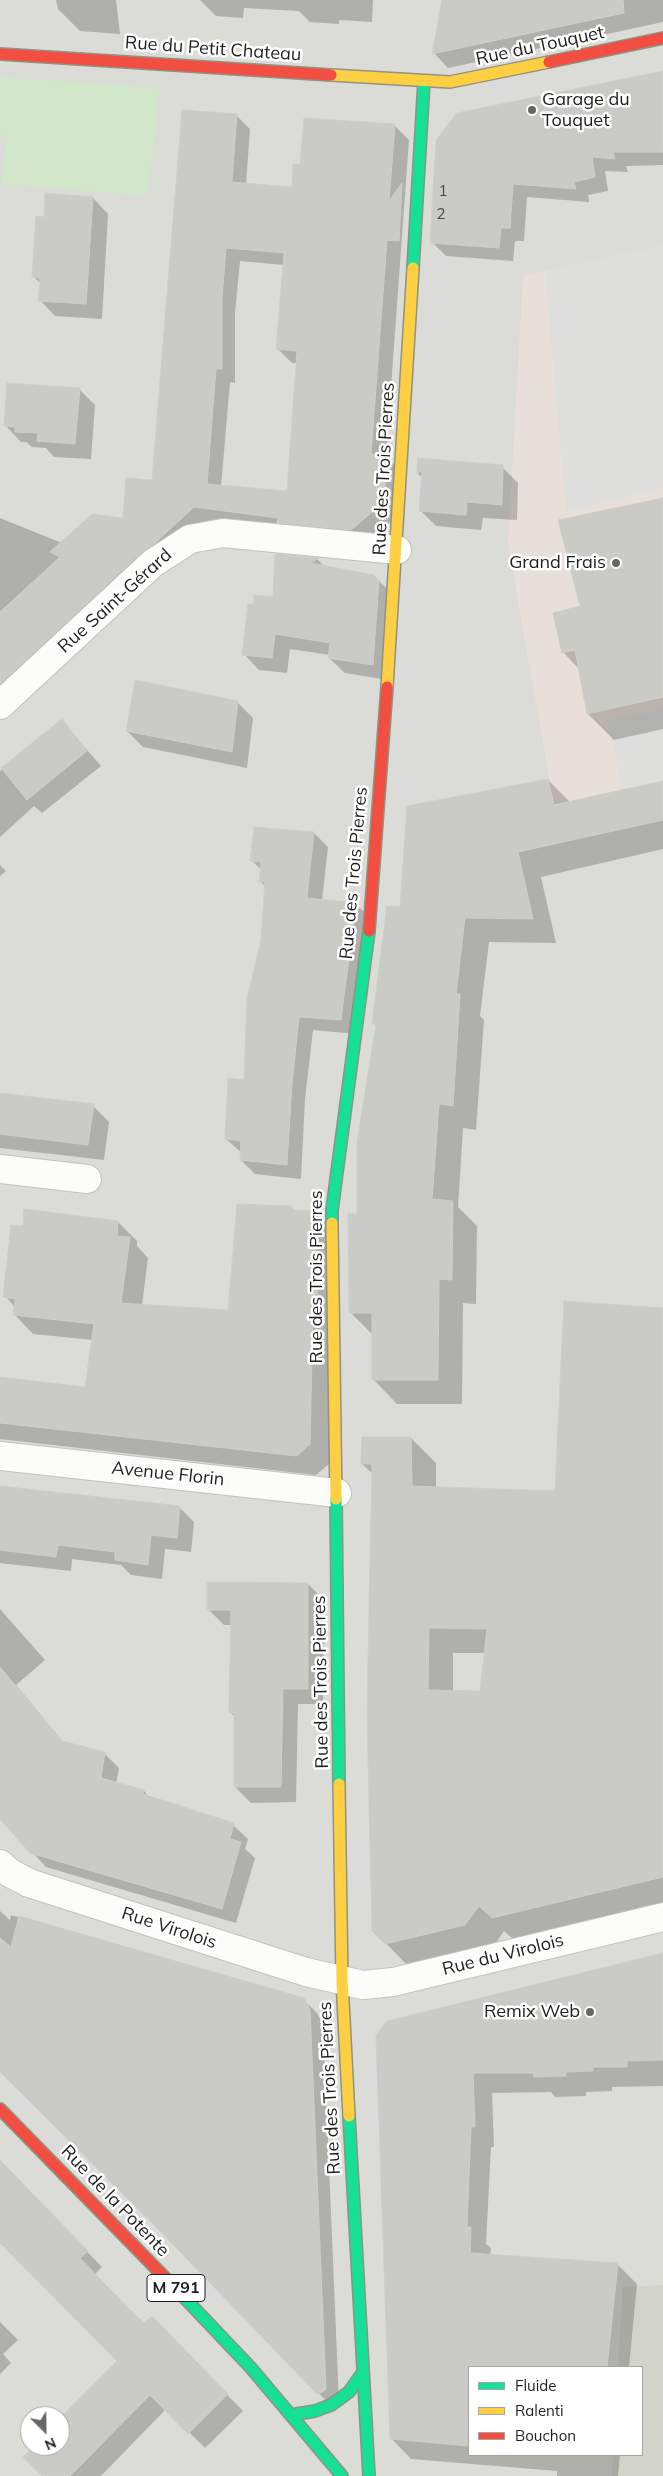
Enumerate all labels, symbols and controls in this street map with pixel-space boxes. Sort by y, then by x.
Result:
street label: Rue du Touquet [474,22,606,70]
street label: Rue du Petit Chateau [124,32,302,66]
place label: Garage du Touquet [542,89,630,132]
marker: Garage du Touquet [526,104,538,116]
house number: 1 [439,182,447,200]
house number: 2 [437,205,445,223]
street label: Rue des Trois Pierres [369,382,399,556]
street label: Rue Saint-Gérard [54,544,176,658]
place label: Grand Frais [509,552,606,574]
marker: Grand Frais [610,557,622,569]
street label: Rue des Trois Pierres [336,786,372,960]
street label: Rue des Trois Pierres [306,1190,328,1364]
street label: Avenue Florin [110,1457,226,1491]
street label: Rue des Trois Pierres [309,1595,333,1769]
street label: Rue Virolois [119,1902,219,1954]
street label: Rue du Virolois [440,1929,566,1981]
street label: Rue des Trois Pierres [315,2001,345,2175]
place label: Remix Web [484,2001,580,2023]
marker: Remix Web [584,2006,596,2018]
street label: Rue de la Potente [56,2141,174,2261]
road number: M 791 [147,2274,205,2302]
legend [468,2366,643,2456]
text: Fluide [515,2376,556,2395]
text: Ralenti [515,2401,564,2420]
north arrow [20,2406,70,2456]
text: Bouchon [515,2426,576,2445]
text: N [42,2434,59,2454]

